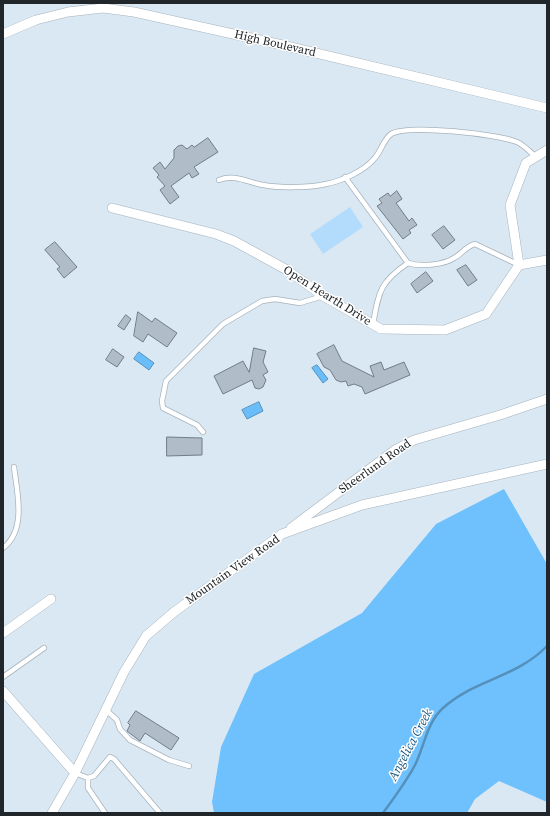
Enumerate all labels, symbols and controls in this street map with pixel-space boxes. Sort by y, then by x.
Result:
street label: High Boulevard [233,28,317,60]
street label: Open Hearth Drive [280,263,374,329]
street label: Sheerlund Road [336,437,414,497]
street label: Mountain View Road [183,532,283,608]
water label: Angelica Creek [386,706,436,784]

